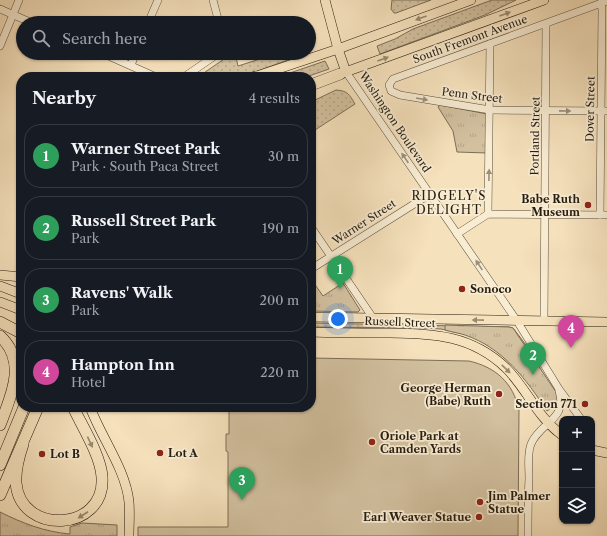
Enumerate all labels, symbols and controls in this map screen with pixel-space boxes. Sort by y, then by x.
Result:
one-way arrow [499,11,511,17]
street label: South Fremont Avenue [411,12,529,66]
search box [16,16,316,60]
one-way arrow [415,16,427,22]
icon: search [30,27,52,49]
text: Search here [62,29,147,48]
one-way arrow [377,55,389,61]
street label: Washington Boulevard [356,68,434,175]
street label: Dover Street [582,76,598,142]
street label: Penn Street [441,84,503,106]
text: Nearby [32,88,96,108]
text: 4 results [249,90,300,106]
street label: Portland Street [527,96,543,176]
one-way arrow [416,97,428,103]
one-way arrow [559,107,571,114]
text: Warner Street Park [71,139,220,158]
text: 1 [43,148,49,164]
text: 30 m [268,148,299,164]
one-way arrow [401,153,409,163]
text: Park · South Paca Street [71,158,219,174]
one-way arrow [485,169,492,181]
district label: RIDGELY'S DELIGHT [411,188,487,217]
place label: Babe Ruth Museum [521,192,580,219]
street label: Warner Street [329,196,399,248]
marker: Babe Ruth Museum [583,200,593,210]
text: Russell Street Park [71,211,216,230]
text: 2 [42,220,50,236]
text: 190 m [262,220,299,236]
text: Park [71,230,99,246]
pin: 1 [327,256,353,289]
one-way arrow [475,260,483,271]
place label: Sonoco [470,282,512,296]
text: Ravens' Walk [71,283,173,302]
marker: Sonoco [457,284,467,294]
text: 3 [42,292,50,308]
text: 200 m [259,292,299,308]
text: Park [71,302,99,318]
your location [328,309,348,329]
street label: Russell Street [364,314,436,330]
pin: 4 [558,315,584,348]
one-way arrow [471,317,484,323]
pin: 2 [520,342,546,375]
text: Hampton Inn [71,355,175,374]
text: 4 [42,364,50,380]
text: 220 m [260,364,299,380]
one-way arrow [501,364,511,374]
text: Hotel [71,374,106,390]
place label: George Herman (Babe) Ruth [401,381,491,408]
marker: George Herman (Babe) Ruth [494,389,504,399]
place label: Section 771 [515,397,577,411]
marker: Section 771 [580,399,590,409]
map controls [559,416,595,524]
button: + [559,416,595,452]
place label: Oriole Park at Camden Yards [380,429,461,456]
one-way arrow [87,436,93,448]
marker: Oriole Park at Camden Yards [367,437,377,447]
place label: Lot A [168,446,198,460]
place label: Lot B [50,447,80,461]
marker: Lot A [155,448,165,458]
marker: Lot B [37,449,47,459]
button: − [559,452,595,488]
pin: 3 [229,467,255,500]
button: layers [559,488,595,524]
place label: Jim Palmer Statue [486,489,551,516]
marker: Jim Palmer Statue [475,497,485,507]
place label: Earl Weaver Statue [363,510,471,524]
one-way arrow [77,511,88,518]
marker: Earl Weaver Statue [474,512,484,522]

